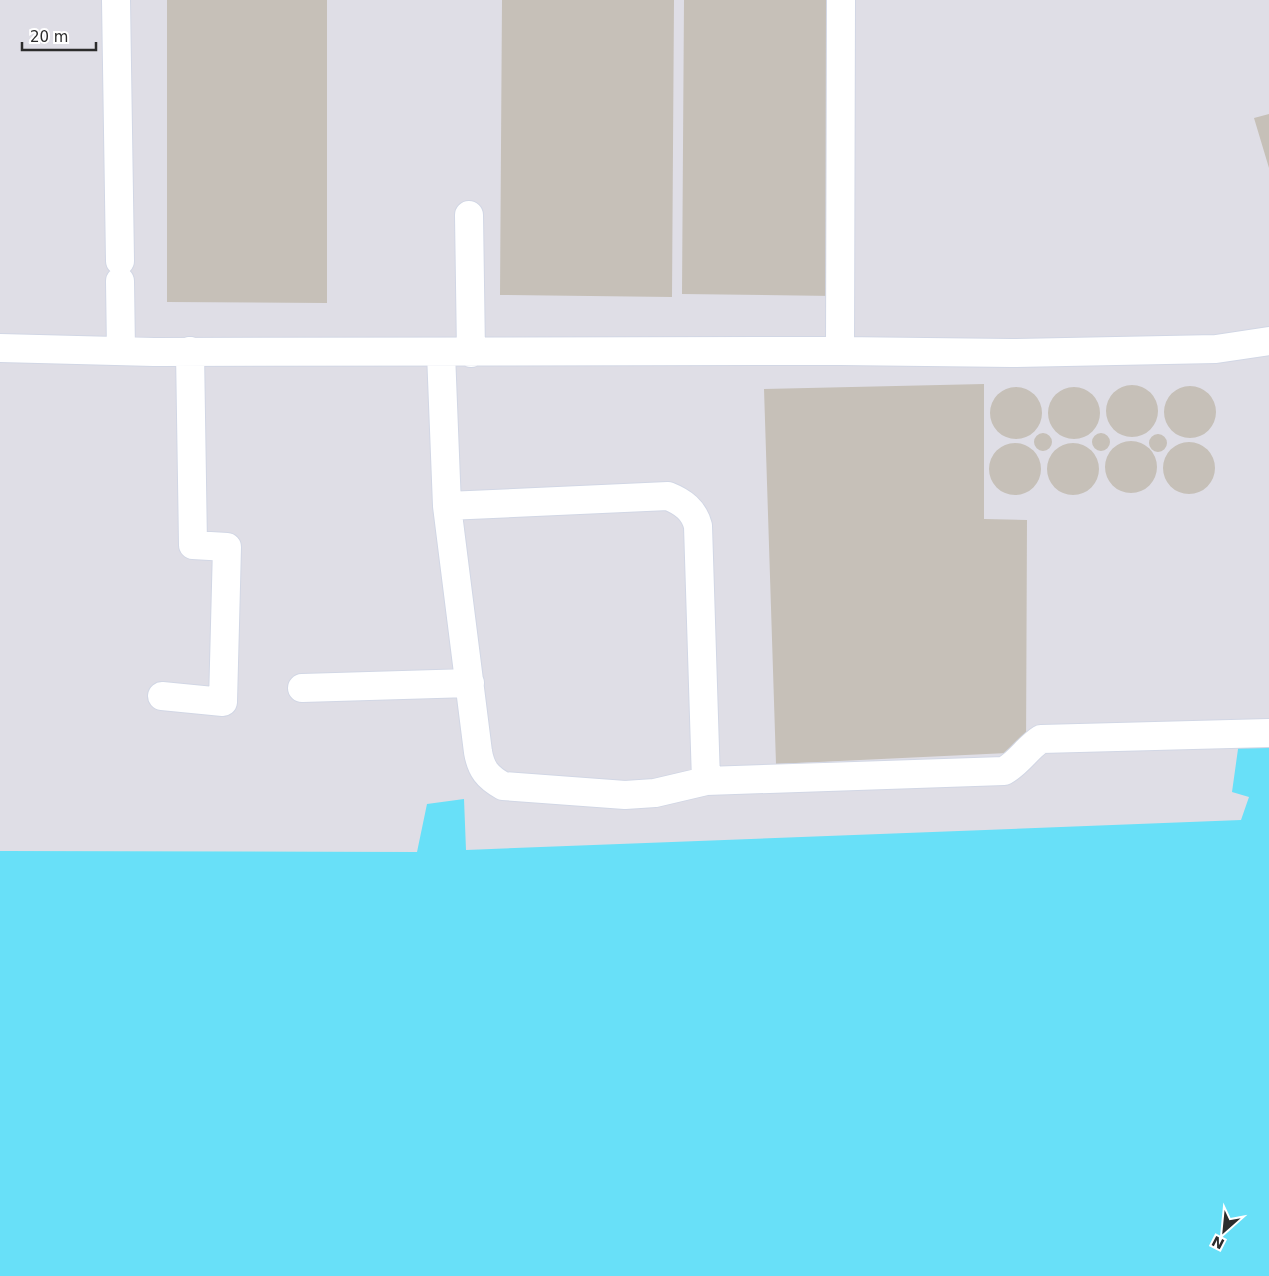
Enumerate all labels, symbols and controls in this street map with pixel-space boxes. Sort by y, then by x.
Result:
scale bar [22,20,96,52]
text: 20 m [30,28,68,46]
north arrow [1199,1206,1249,1256]
text: N [1209,1233,1227,1252]

